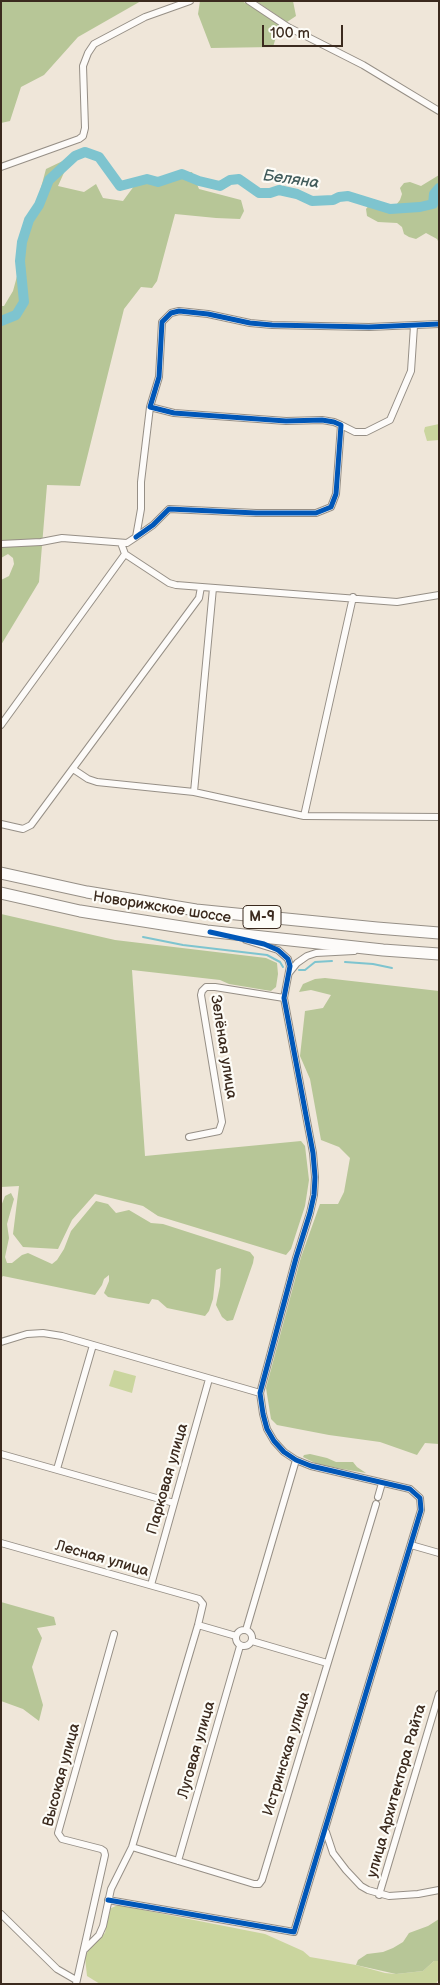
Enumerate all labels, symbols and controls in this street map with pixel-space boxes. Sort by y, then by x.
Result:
scale bar [265,15,346,47]
text: 100 m [270,24,310,43]
water label: Беляна [262,167,320,193]
street label: Новорижское шоссе [92,888,232,928]
road number: М-9 [243,906,281,929]
street label: Зелёная улица [206,994,240,1100]
street label: Парковая улица [144,1421,192,1537]
street label: Лесная улица [53,1537,151,1581]
street label: Истринская улица [260,1690,314,1818]
street label: Луговая улица [175,1699,219,1801]
street label: улица Архитектора Райта [364,1702,430,1880]
street label: Высокая улица [40,1721,84,1829]

